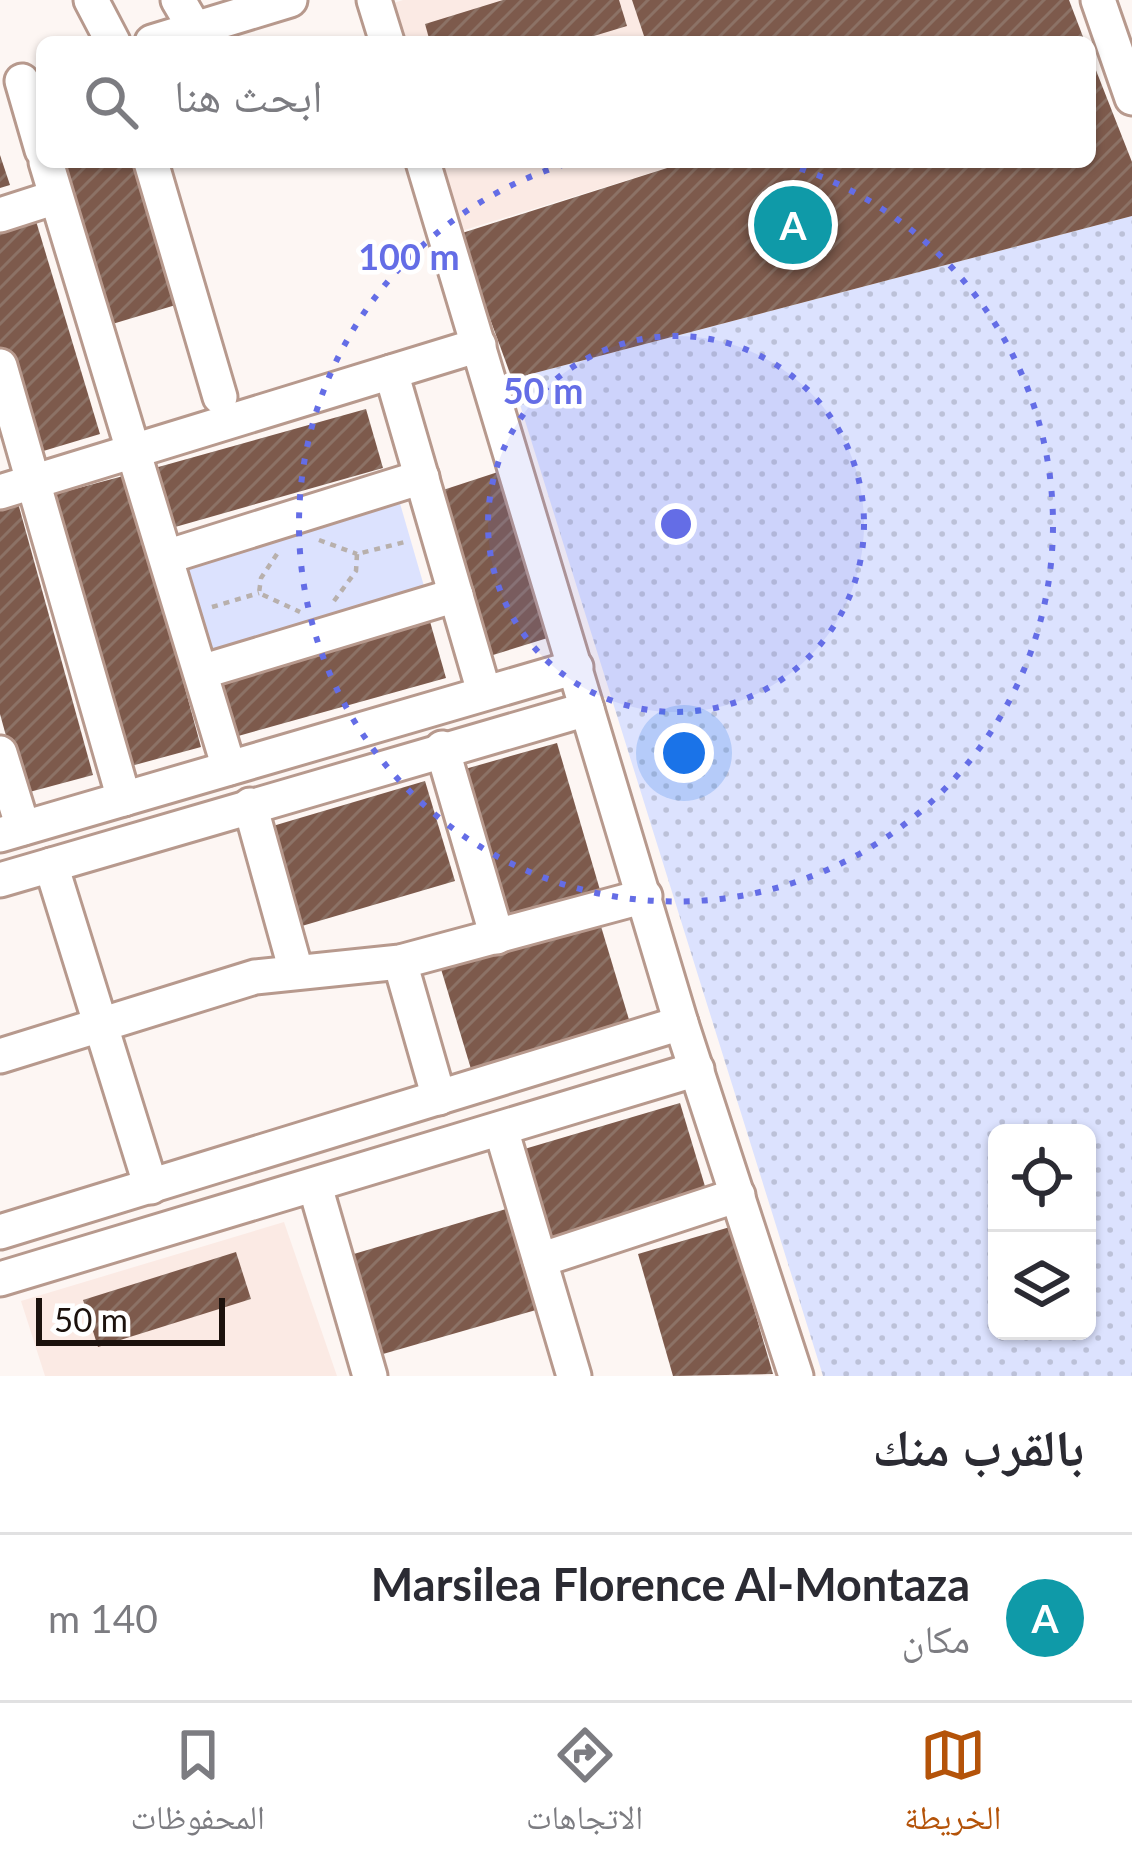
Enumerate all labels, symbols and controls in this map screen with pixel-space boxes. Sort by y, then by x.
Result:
search box [36,36,1096,168]
text: ابحث هنا [174,68,323,122]
icon: search [78,69,144,135]
pin: A [754,180,832,270]
text: 100 m [358,234,460,278]
text: 50 m [503,368,583,412]
centre of rings [655,503,697,545]
your location [654,723,714,783]
map controls [988,1124,1096,1340]
button: locate [988,1124,1096,1232]
button: layers [988,1232,1096,1340]
scale bar [36,1292,225,1345]
text: 50 m [54,1299,128,1339]
text: بالقرب منك [873,1416,1084,1477]
text: Marsilea Florence Al-Montaza [371,1557,970,1611]
text: 140 m [48,1595,158,1641]
text: A [1031,1595,1059,1641]
text: مكان [902,1615,970,1661]
tab: المحفوظات [131,1722,265,1850]
tab: الاتجاهات [526,1722,643,1850]
tab: الخريطة [904,1722,1001,1850]

